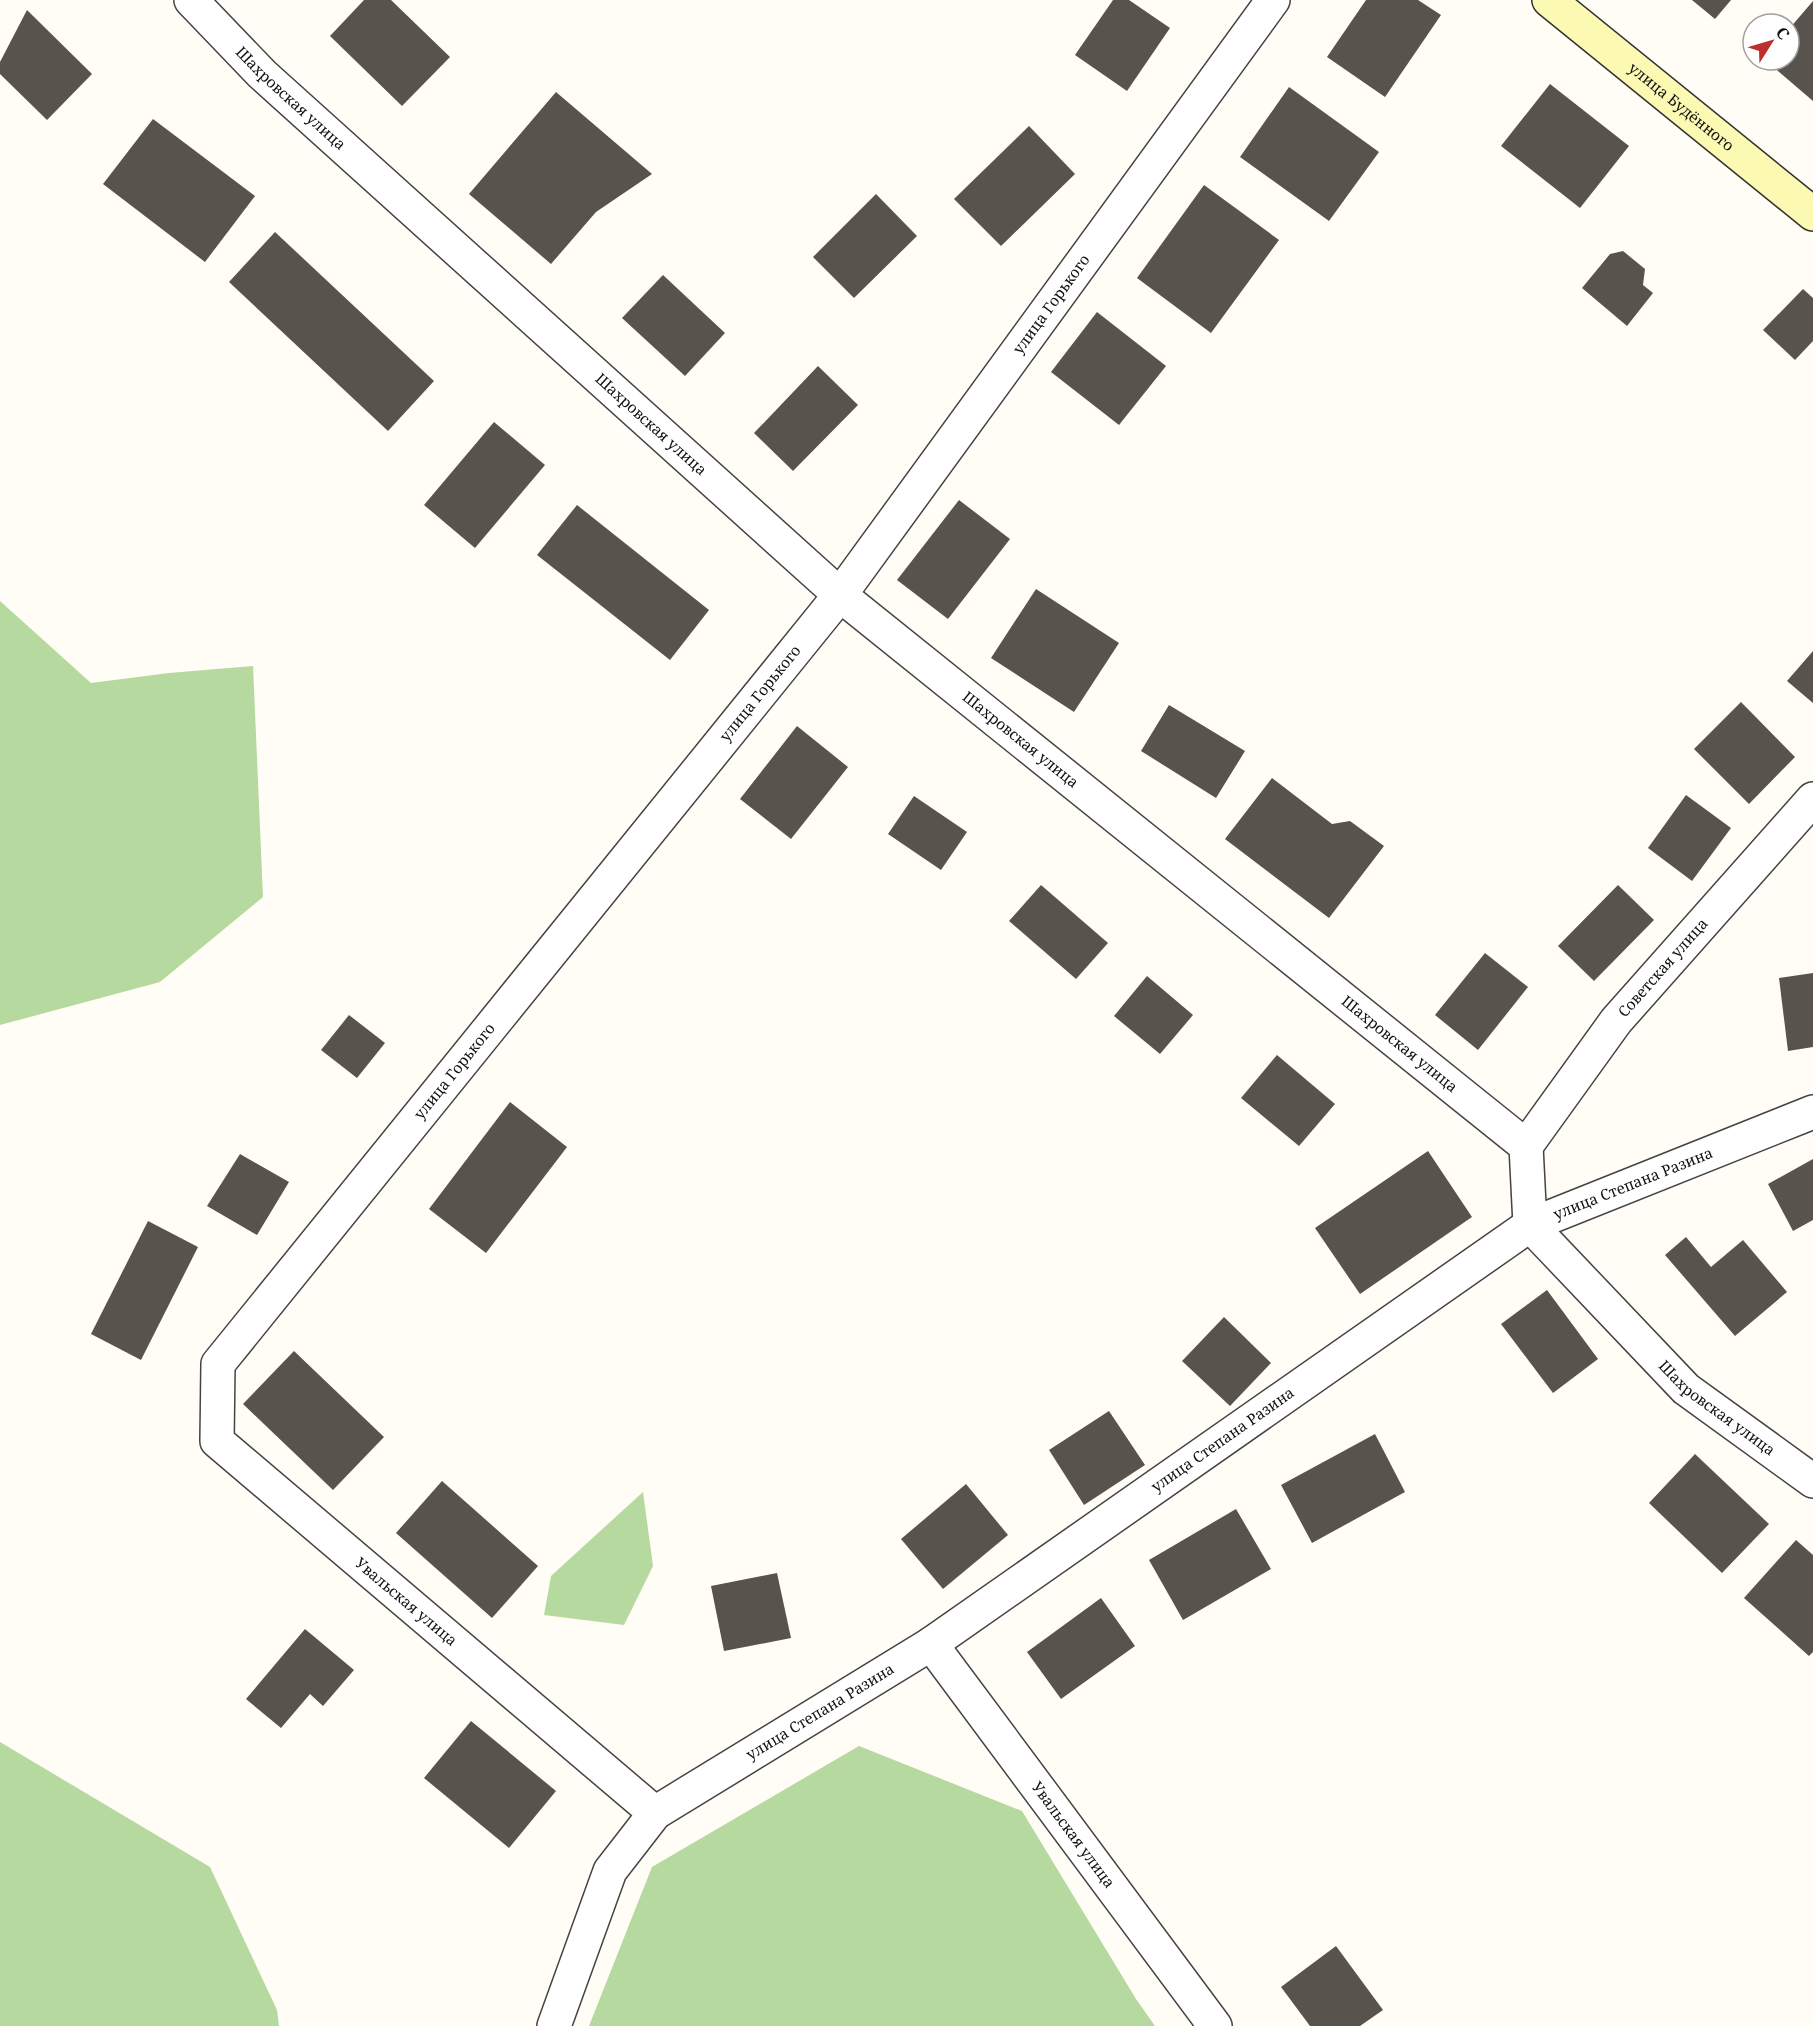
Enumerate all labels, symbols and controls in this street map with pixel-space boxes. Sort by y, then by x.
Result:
north arrow [1741,12,1801,72]
text: С [1771,22,1795,44]
street label: Шахровская улица [232,42,350,154]
street label: улица Будённого [1625,58,1739,155]
street label: улица Горького [1008,250,1094,358]
street label: Шахровская улица [591,368,711,479]
street label: улица Горького [715,641,805,745]
street label: Шахровская улица [959,686,1083,792]
street label: Советская улица [1613,914,1712,1021]
street label: Шахровская улица [1338,991,1462,1096]
street label: улица Горького [409,1018,499,1123]
street label: улица Степана Разина [1550,1142,1716,1224]
street label: Шахровская улица [1655,1355,1780,1459]
street label: улица Степана Разина [1147,1382,1298,1496]
street label: Увальская улица [351,1553,462,1650]
street label: улица Степана Разина [742,1658,897,1764]
street label: Увальская улица [1028,1777,1120,1892]

